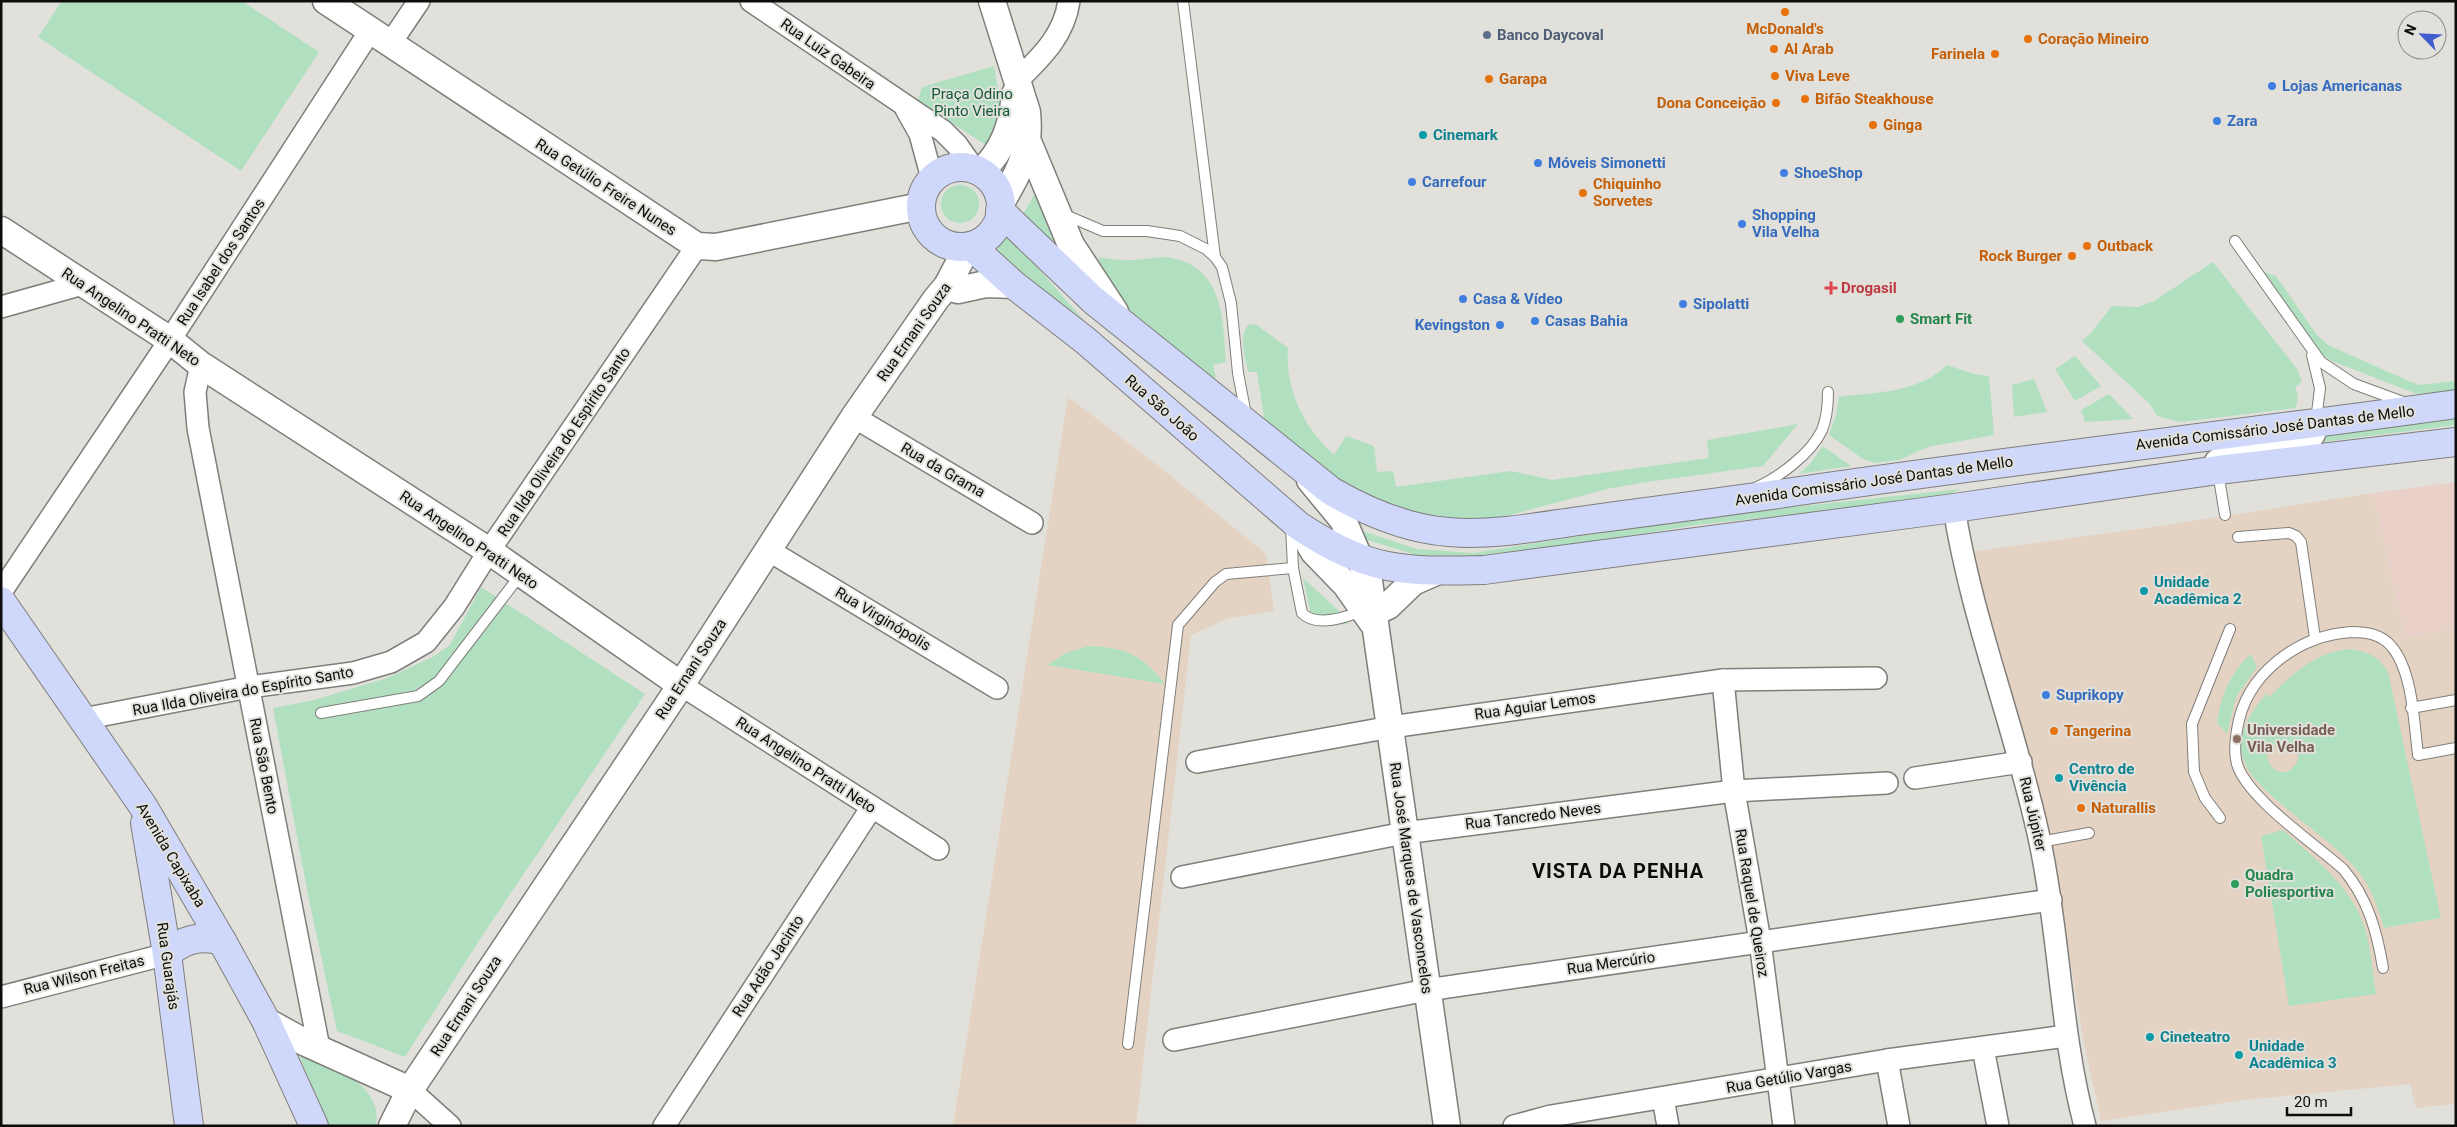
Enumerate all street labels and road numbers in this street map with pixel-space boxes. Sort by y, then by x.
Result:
street label: Rua Luiz Gabeira [777,15,879,93]
street label: Rua Getúlio Freire Nunes [532,135,680,239]
street label: Rua Isabel dos Santos [173,195,269,329]
street label: Rua Angelino Pratti Neto [58,264,204,370]
street label: Rua Ernani Souza [873,279,955,385]
street label: Rua Ilda Oliveira do Espírito Santo [494,344,634,540]
street label: Rua São João [1121,371,1203,445]
street label: Avenida Comissário José Dantas de Mello [2135,402,2415,454]
street label: Rua da Grama [898,439,988,501]
street label: Avenida Comissário José Dantas de Mello [1734,453,2014,509]
street label: Rua Angelino Pratti Neto [396,487,542,593]
street label: Rua Virginópolis [832,583,934,655]
street label: Rua Ernani Souza [652,615,730,723]
street label: Rua Ilda Oliveira do Espírito Santo [131,663,355,719]
street label: Rua Aguiar Lemos [1473,689,1597,723]
street label: Rua Angelino Pratti Neto [733,713,879,817]
street label: Rua São Bento [246,716,282,816]
street label: Rua José Marques de Vasconcelos [1386,761,1436,995]
street label: Rua Júpiter [2016,775,2050,853]
street label: Avenida Capixaba [133,799,209,911]
street label: Rua Tancredo Neves [1464,799,1602,833]
street label: Rua Raquel de Queiroz [1731,827,1773,979]
street label: Rua Adão Jacinto [728,912,808,1020]
street label: Rua Guarajás [153,921,183,1011]
street label: Rua Mercúrio [1566,948,1656,978]
street label: Rua Wilson Freitas [22,951,146,999]
street label: Rua Ernani Souza [427,952,505,1060]
street label: Rua Getúlio Vargas [1725,1057,1853,1097]

